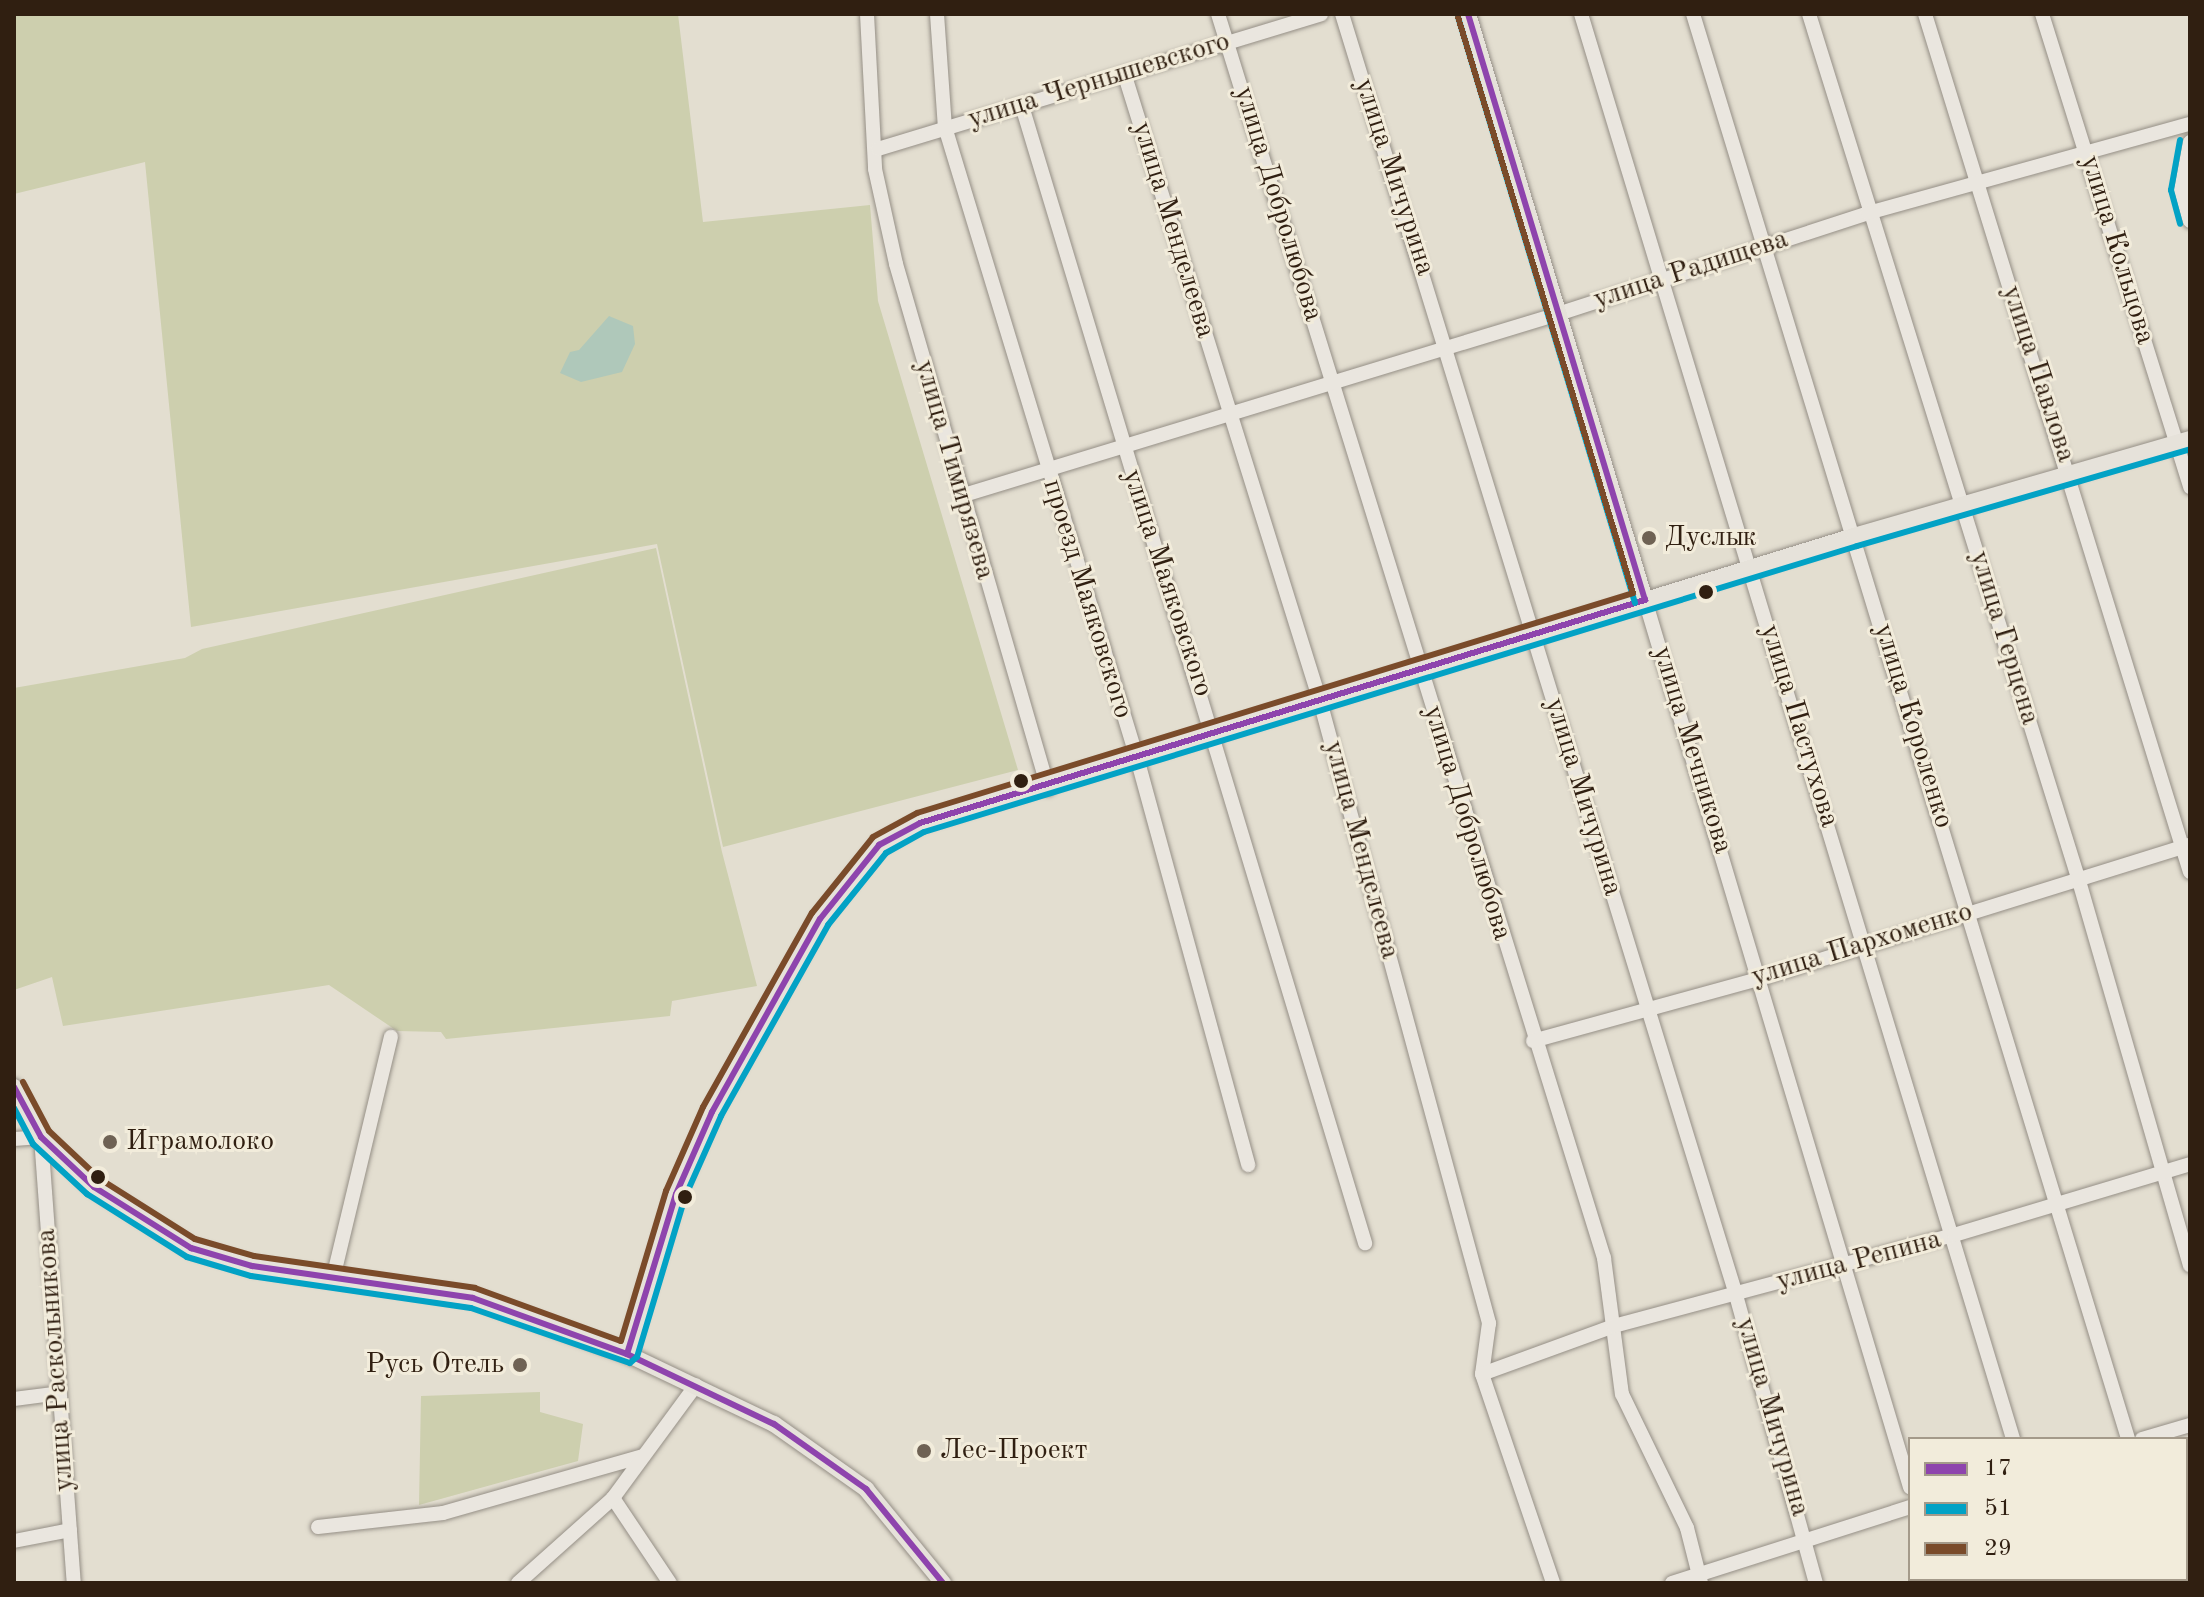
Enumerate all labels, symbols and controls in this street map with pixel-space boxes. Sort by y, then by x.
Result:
street label: улица Чернышевского [964,25,1234,137]
street label: улица Мичурина [1346,74,1442,280]
street label: улица Добролюбова [1226,82,1330,326]
street label: улица Менделеева [1124,118,1222,342]
street label: улица Кольцова [2072,151,2162,349]
street label: улица Радищева [1589,223,1793,317]
street label: улица Павлова [1994,281,2082,467]
street label: улица Тимирязева [907,356,1001,584]
street label: улица Маяковского [1114,465,1220,701]
street label: проезд Маяковского [1035,475,1139,723]
place label: Дуслык [1665,521,1757,555]
marker: Дуслык [1640,529,1658,547]
street label: улица Герцена [1962,547,2046,729]
unlabelled marker [1698,584,1714,600]
street label: улица Пастухова [1752,620,1846,832]
street label: улица Короленко [1866,620,1960,832]
street label: улица Мечникова [1644,642,1740,858]
street label: улица Мичурина [1537,694,1629,900]
street label: улица Добролюбова [1415,701,1519,945]
street label: улица Менделеева [1316,737,1406,963]
unlabelled marker [1013,773,1029,789]
street label: улица Пархоменко [1747,895,1977,995]
place label: Играмолоко [126,1125,274,1159]
marker: Играмолоко [101,1133,119,1151]
unlabelled marker [90,1169,106,1185]
unlabelled marker [677,1189,693,1205]
street label: улица Репина [1773,1223,1945,1299]
street label: улица Раскольникова [30,1227,82,1493]
street label: улица Мичурина [1728,1314,1816,1520]
place label: Русь Отель [366,1348,504,1382]
marker: Русь Отель [511,1356,529,1374]
place label: Лес-Проект [940,1434,1088,1468]
legend [1908,1437,2188,1581]
marker: Лес-Проект [915,1442,933,1460]
text: 17 [1984,1457,2012,1481]
text: 51 [1984,1497,2012,1521]
text: 29 [1984,1537,2012,1561]

